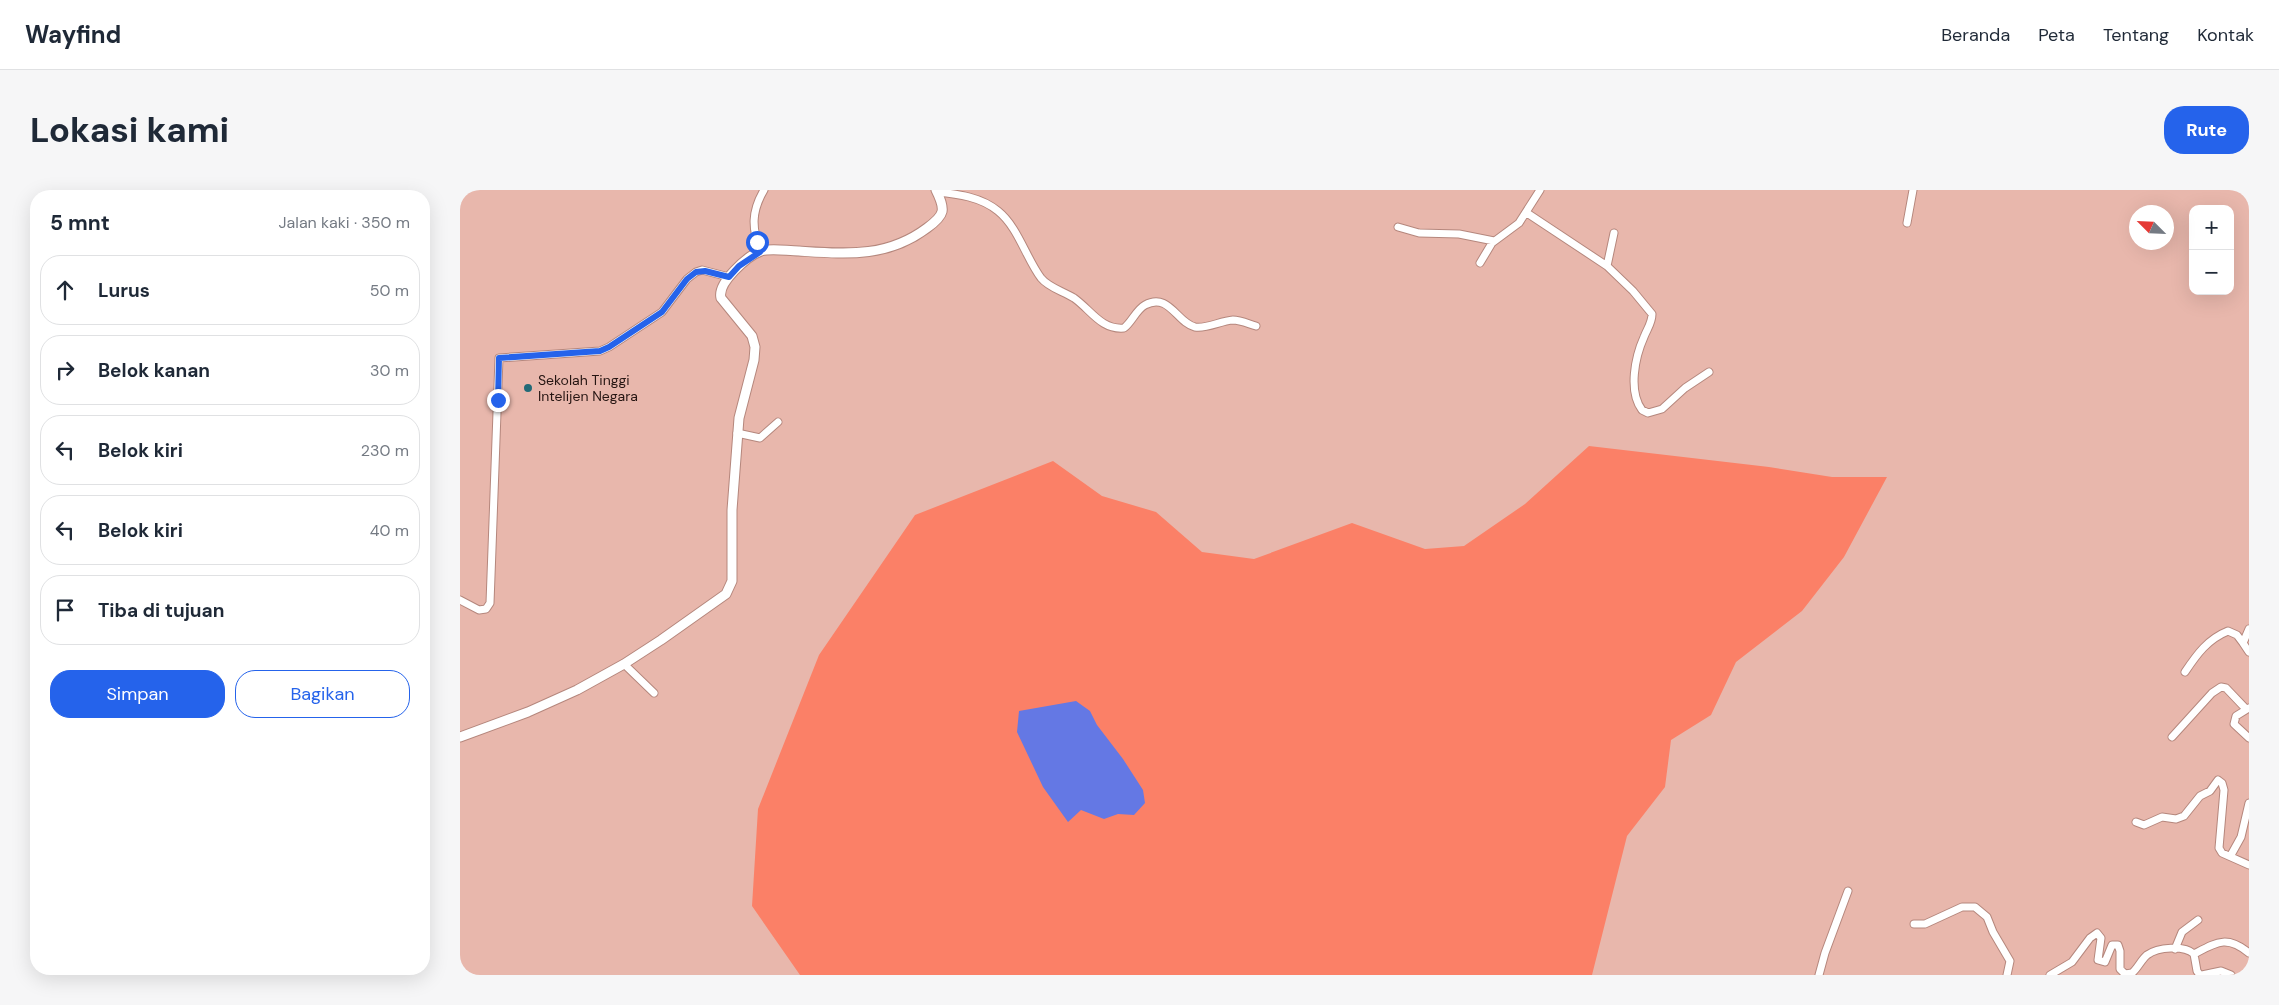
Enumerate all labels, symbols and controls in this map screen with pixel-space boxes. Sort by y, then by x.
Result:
text: Wayfind [25,19,121,50]
text: Beranda [1941,23,2010,47]
text: Peta [2038,23,2075,47]
text: Tentang [2103,23,2169,47]
text: Kontak [2197,23,2254,47]
button: Rute [2164,106,2249,154]
text: Lokasi kami [30,107,229,153]
north arrow [2129,205,2174,250]
map controls [2189,205,2234,295]
button: + [2189,205,2234,250]
text: 5 mnt [50,209,110,237]
text: Jalan kaki · 350 m [279,212,410,233]
route start [746,231,769,254]
button: − [2189,250,2234,295]
icon: ahead [51,276,79,304]
text: Lurus [98,278,150,303]
text: 50 m [370,280,409,301]
icon: right [51,356,79,384]
text: Belok kanan [98,358,210,383]
text: 30 m [370,360,409,381]
place label: Sekolah Tinggi Intelijen Negara [538,371,638,405]
marker: Sekolah Tinggi Intelijen Negara [522,382,534,394]
route end [487,389,510,412]
icon: left [51,436,79,464]
text: Belok kiri [98,438,183,463]
text: 230 m [361,440,409,461]
icon: left [51,516,79,544]
text: Belok kiri [98,518,183,543]
text: 40 m [370,520,409,541]
icon: arrive [51,596,79,624]
text: Tiba di tujuan [98,598,224,623]
button: Simpan [50,670,225,718]
button: Bagikan [235,670,410,718]

